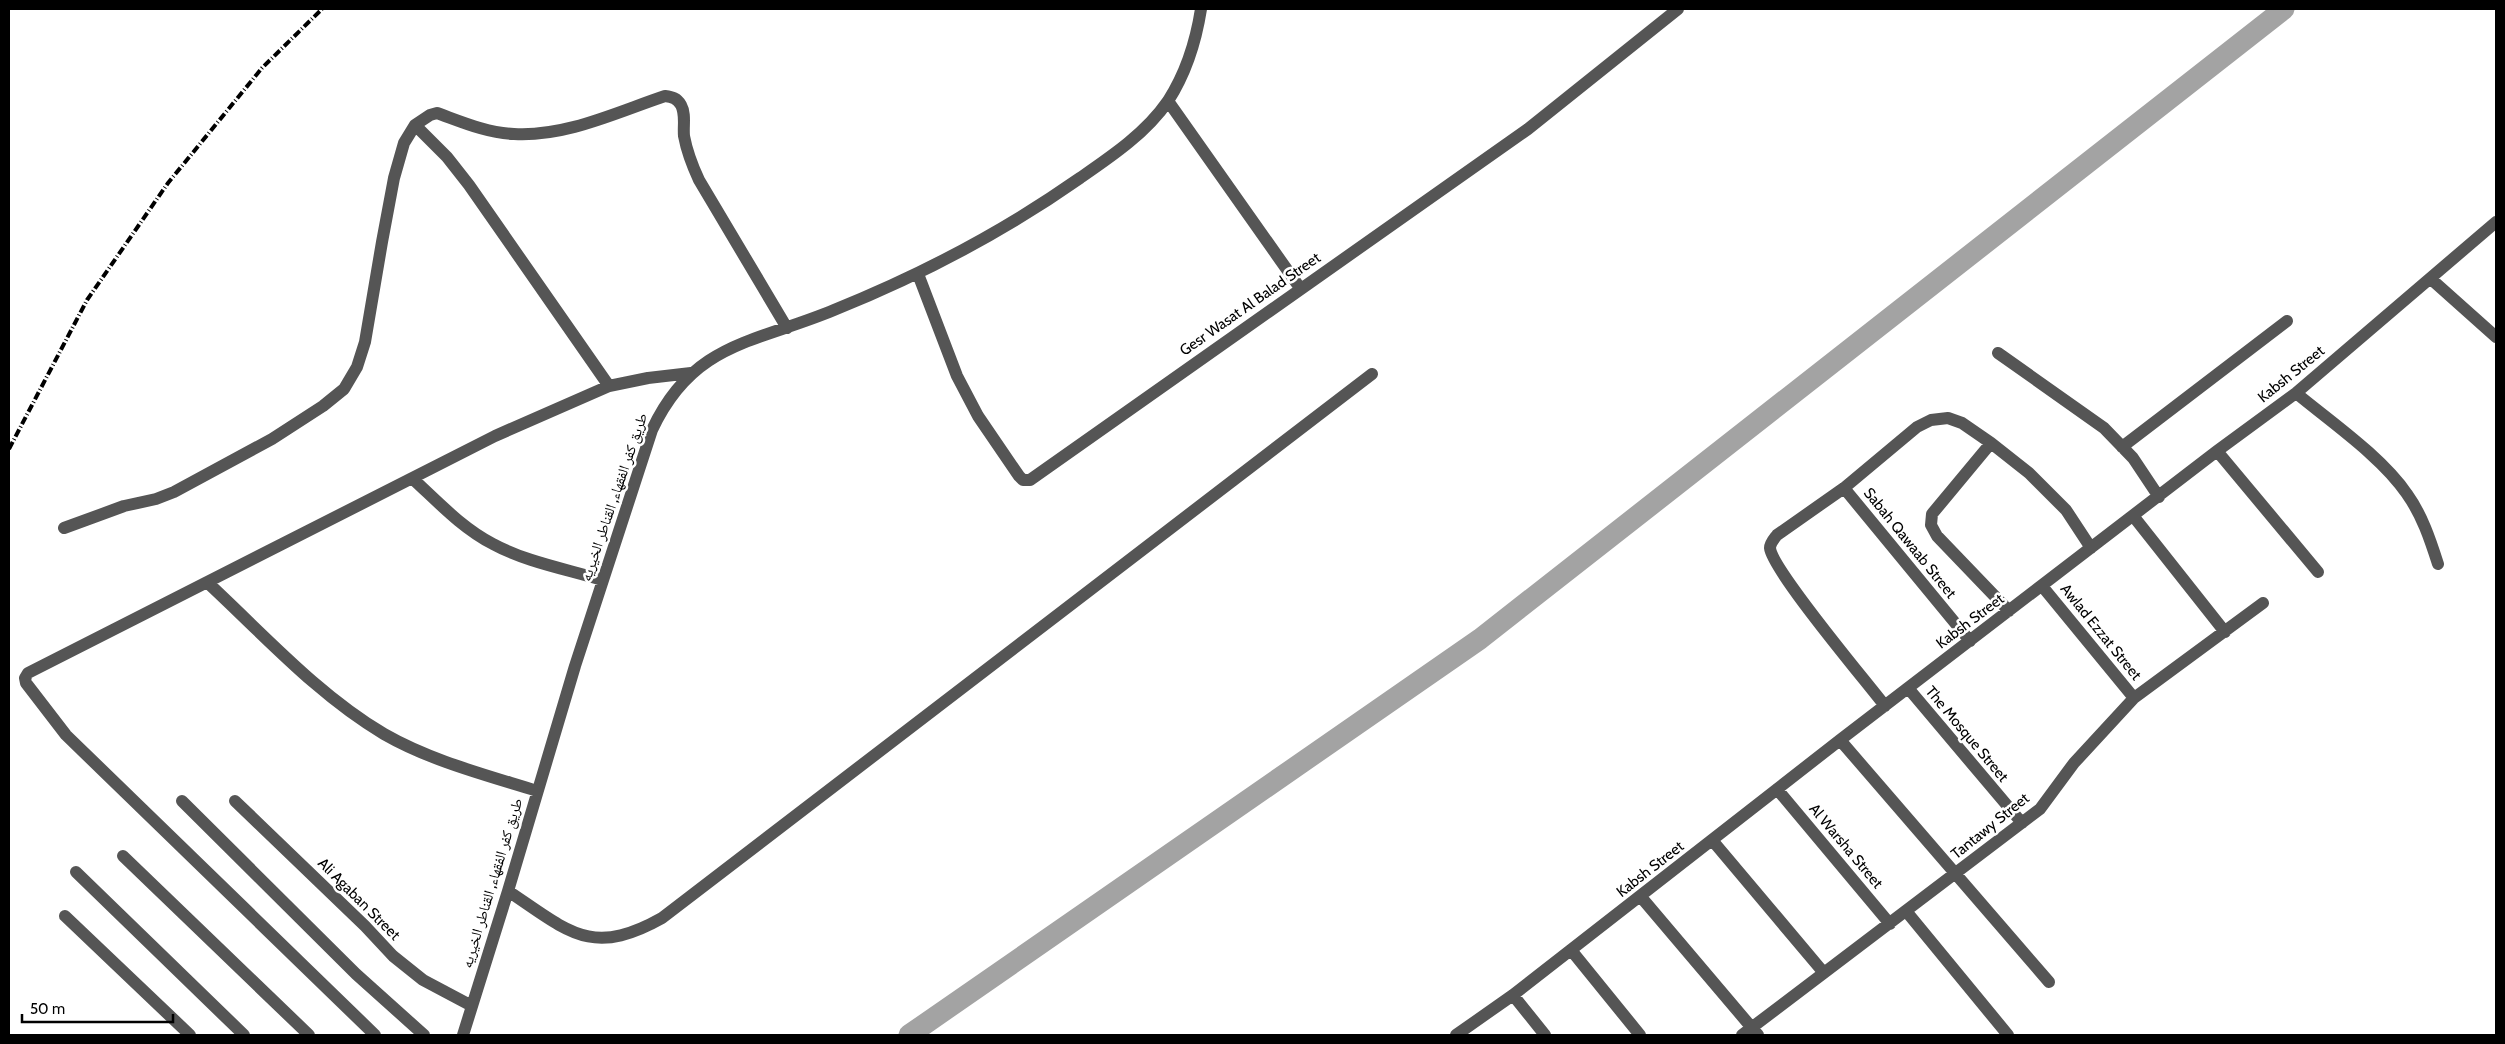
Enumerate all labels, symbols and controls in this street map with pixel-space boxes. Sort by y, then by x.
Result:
street label: Gesr Wasat Al Balad Street [1176,249,1324,359]
street label: Kabsh Street [2254,342,2328,406]
street label: طريق كفر الفقهاء, القناطر الخيريه [577,410,652,584]
street label: Sabah Qawaab Street [1860,484,1960,602]
street label: Awlad Ezzat Street [2057,580,2145,684]
street label: Kabsh Street [1933,590,2007,652]
street label: The Mosque Street [1922,682,2012,786]
street label: Tantawy Street [1947,789,2033,863]
street label: طريق كفر الفقهاء, القناطر الخيريه [458,796,527,970]
street label: Al Warsha Street [1805,800,1887,892]
street label: Kabsh Street [1613,837,1687,901]
street label: Ali Agaban Street [314,854,404,944]
scale bar [22,992,174,1024]
text: 50 m [30,1000,65,1018]

